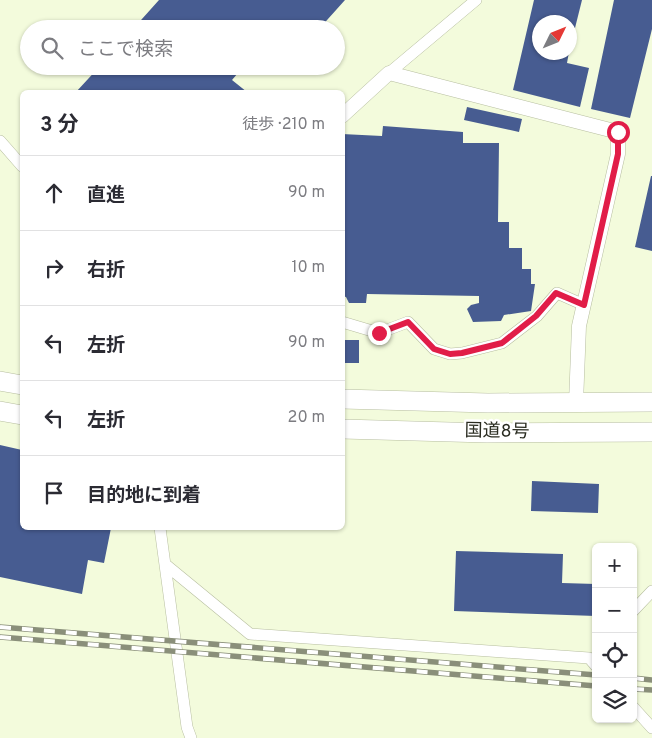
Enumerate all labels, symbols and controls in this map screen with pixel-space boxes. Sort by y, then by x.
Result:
north arrow [532,15,577,60]
search box [20,20,345,75]
icon: search [38,34,66,62]
text: ここで検索 [78,38,173,62]
text: 3 分 [40,112,79,139]
text: 徒歩 · 210 m [242,115,325,135]
route start [607,121,630,144]
icon: ahead [40,179,68,207]
text: 90 m [288,183,325,203]
text: 直進 [87,184,125,208]
icon: right [40,254,68,282]
text: 10 m [291,258,325,278]
text: 右折 [87,259,125,283]
route end [368,322,391,345]
icon: left [40,329,68,357]
text: 90 m [288,333,325,353]
text: 左折 [87,334,125,358]
icon: left [40,404,68,432]
text: 20 m [288,408,325,428]
text: 左折 [87,409,125,433]
street label: 国道8号 [464,420,530,444]
icon: arrive [40,479,68,507]
text: 目的地に到着 [87,484,201,508]
map controls [592,543,637,723]
button: + [592,543,637,588]
button: − [592,588,637,633]
button: locate [592,633,637,678]
button: layers [592,678,637,723]

